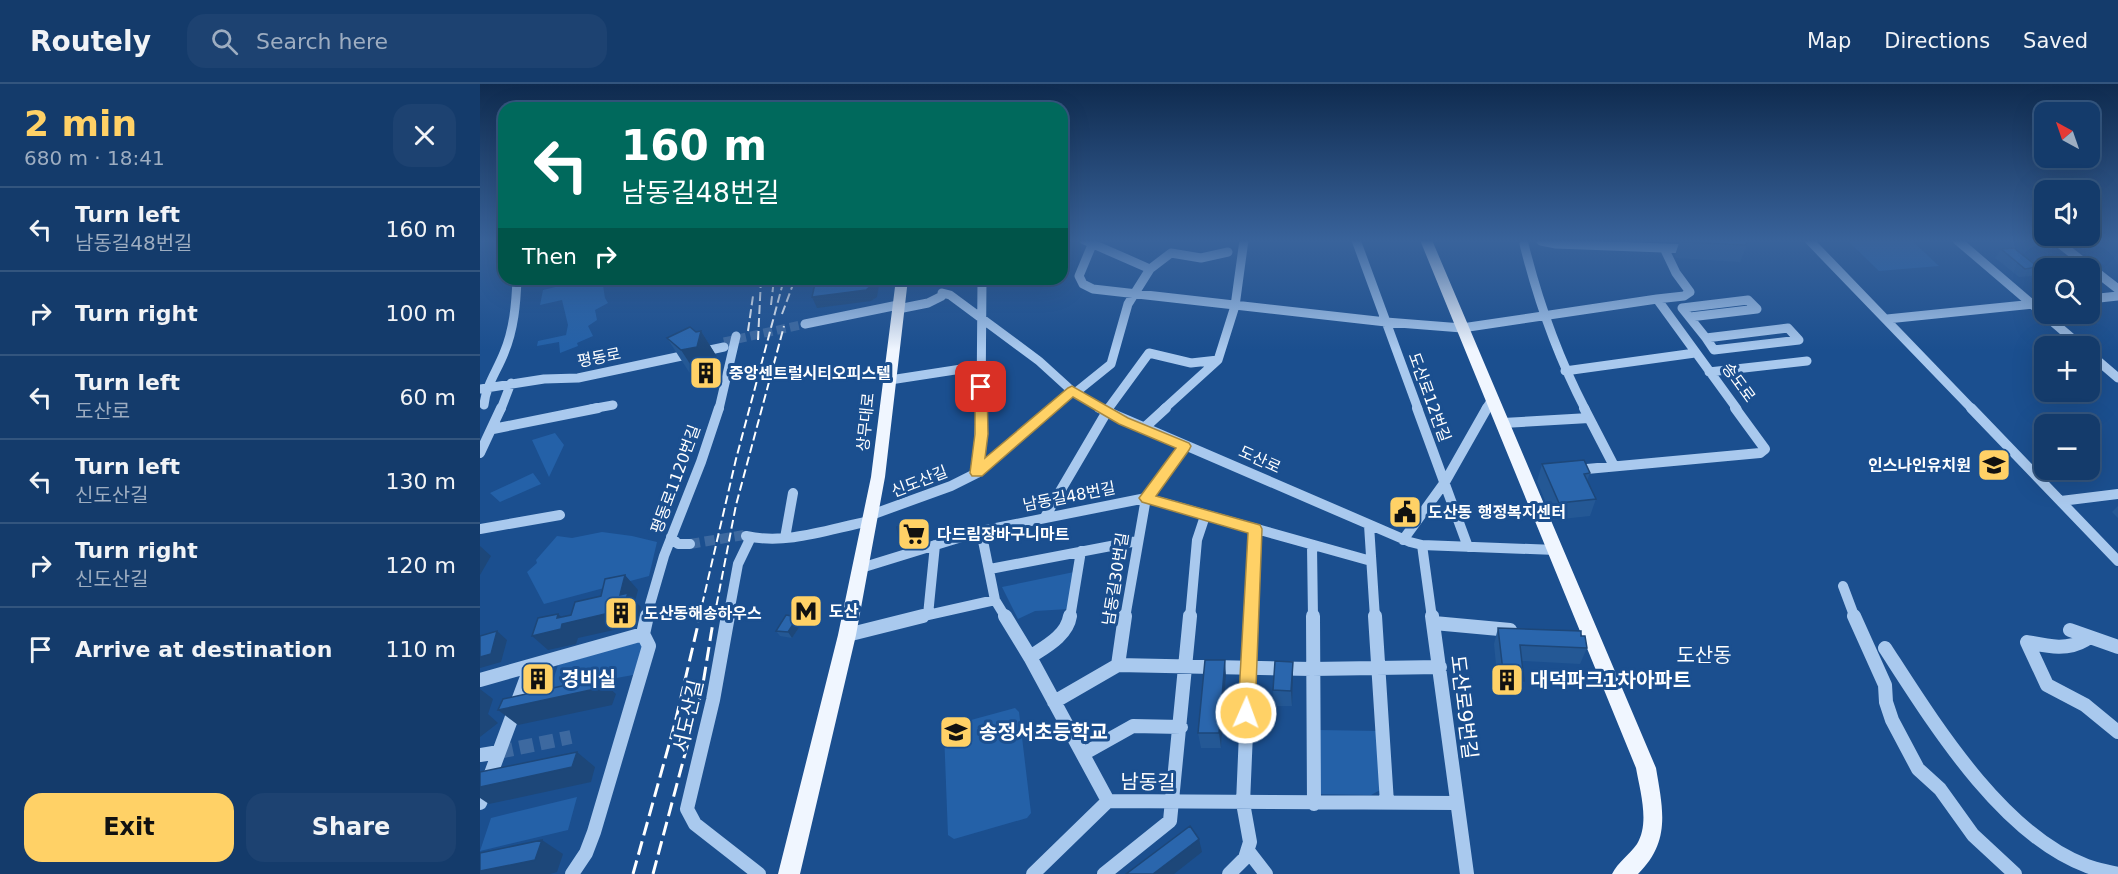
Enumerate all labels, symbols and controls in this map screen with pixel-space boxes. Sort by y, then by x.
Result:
search box [187,14,607,68]
text: Routely [30,25,151,58]
icon: search [208,25,241,58]
text: Search here [256,29,388,54]
text: Map [1807,29,1851,53]
text: Directions [1884,29,1990,53]
text: Saved [2023,29,2088,53]
north arrow [2034,102,2100,168]
map controls [2034,102,2100,480]
text: 2 min [24,103,137,144]
button: close [393,104,456,167]
text: 160 m [621,121,767,170]
icon: left [522,126,600,204]
text: 680 m · 18:41 [24,146,165,170]
text: 남동길48번길 [621,177,780,208]
button: sound [2034,180,2100,246]
text: Turn left [75,202,180,227]
icon: left [24,213,57,246]
text: 160 m [386,217,456,242]
text: 남동길48번길 [75,231,192,255]
icon: right [589,240,622,273]
text: Then [522,244,577,269]
button: search [2034,258,2100,324]
icon: right [24,297,57,330]
text: Turn right [75,301,198,326]
text: 100 m [386,301,456,326]
button: + [2034,336,2100,402]
street label: 평동로 [576,344,623,371]
street label: 도산로12번길 [1405,350,1455,445]
building icon: 중앙센트럴시티오피스텔 [688,355,724,391]
street label: 송도로 [1718,359,1759,406]
pin [955,361,1006,412]
place label: 중앙센트럴시티오피스텔 [729,364,891,383]
text: Turn left [75,370,180,395]
icon: arrive [964,370,997,403]
icon: left [24,381,57,414]
text: 60 m [400,385,456,410]
street label: 상무대로 [853,392,878,452]
text: 도산로 [75,399,130,423]
button: − [2034,414,2100,480]
street label: 평동로1120번길 [647,422,704,536]
street label: 도산로 [1236,442,1284,477]
school or university icon: 인스나인유치원 [1976,447,2012,483]
text: Turn left [75,454,180,479]
place label: 인스나인유치원 [1868,456,1971,475]
street label: 신도산길 [888,462,950,501]
icon: left [24,465,57,498]
text: 130 m [386,469,456,494]
street label: 남동길48번길 [1021,478,1117,515]
text: 신도산길 [75,483,149,507]
public building icon: 도산동 행정복지센터 [1387,494,1423,530]
place label: 도산동 행정복지센터 [1428,503,1566,522]
supermarket icon: 다드림장바구니마트 [896,516,932,552]
place label: 다드림장바구니마트 [937,525,1070,544]
street label: 남동길30번길 [1099,531,1132,627]
text: Turn right [75,538,198,563]
icon: right [24,549,57,582]
text: 120 m [386,553,456,578]
text: 신도산길 [75,567,149,591]
metro station icon: 도산 [788,593,824,629]
building icon: 도산동해송하우스 [603,595,639,631]
place label: 도산 [829,602,859,621]
place label: 도산동해송하우스 [644,604,762,623]
icon: arrive [24,633,57,666]
text: Arrive at destination [75,637,332,662]
text: 110 m [386,637,456,662]
district label: 도산동 [1676,643,1732,667]
street label: 도산로9번길 [1446,654,1482,760]
building icon: 경비실 [520,661,556,697]
building icon: 대덕파크1차아파트 [1489,662,1525,698]
place label: 경비실 [561,667,616,691]
place label: 대덕파크1차아파트 [1530,668,1691,692]
street label: 서도산길 [668,677,708,755]
position arrow [1214,681,1278,745]
school or university icon: 송정서초등학교 [938,714,974,750]
place label: 송정서초등학교 [979,720,1108,744]
street label: 남동길 [1120,770,1176,794]
button: Exit [24,793,234,862]
button: Share [246,793,456,862]

